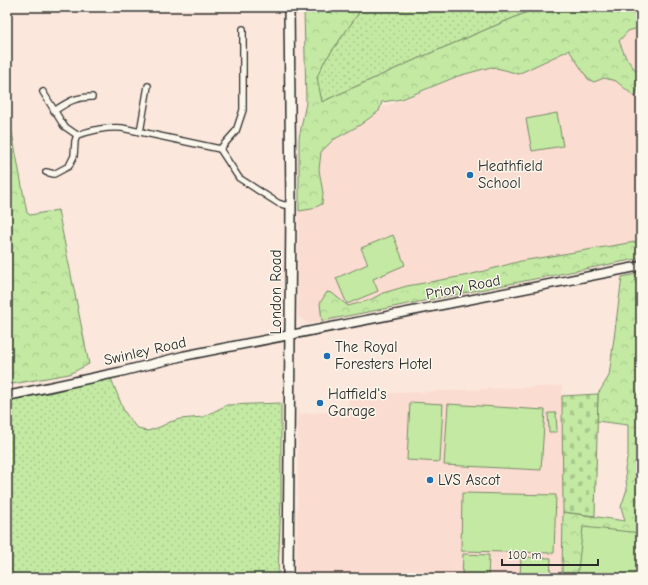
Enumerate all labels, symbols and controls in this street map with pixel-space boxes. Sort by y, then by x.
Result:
place label: Heathfield School [478,157,543,192]
marker: Heathfield School [465,170,475,180]
street label: London Road [267,249,285,335]
street label: Priory Road [424,271,502,303]
street label: Swinley Road [102,333,188,369]
place label: The Royal Foresters Hotel [335,338,432,373]
marker: The Royal Foresters Hotel [322,351,332,361]
place label: Hatfield's Garage [328,385,386,420]
marker: Hatfield's Garage [315,398,325,408]
place label: LVS Ascot [438,471,501,489]
marker: LVS Ascot [425,475,435,485]
scale bar [502,541,598,567]
text: 100 m [508,548,541,562]

